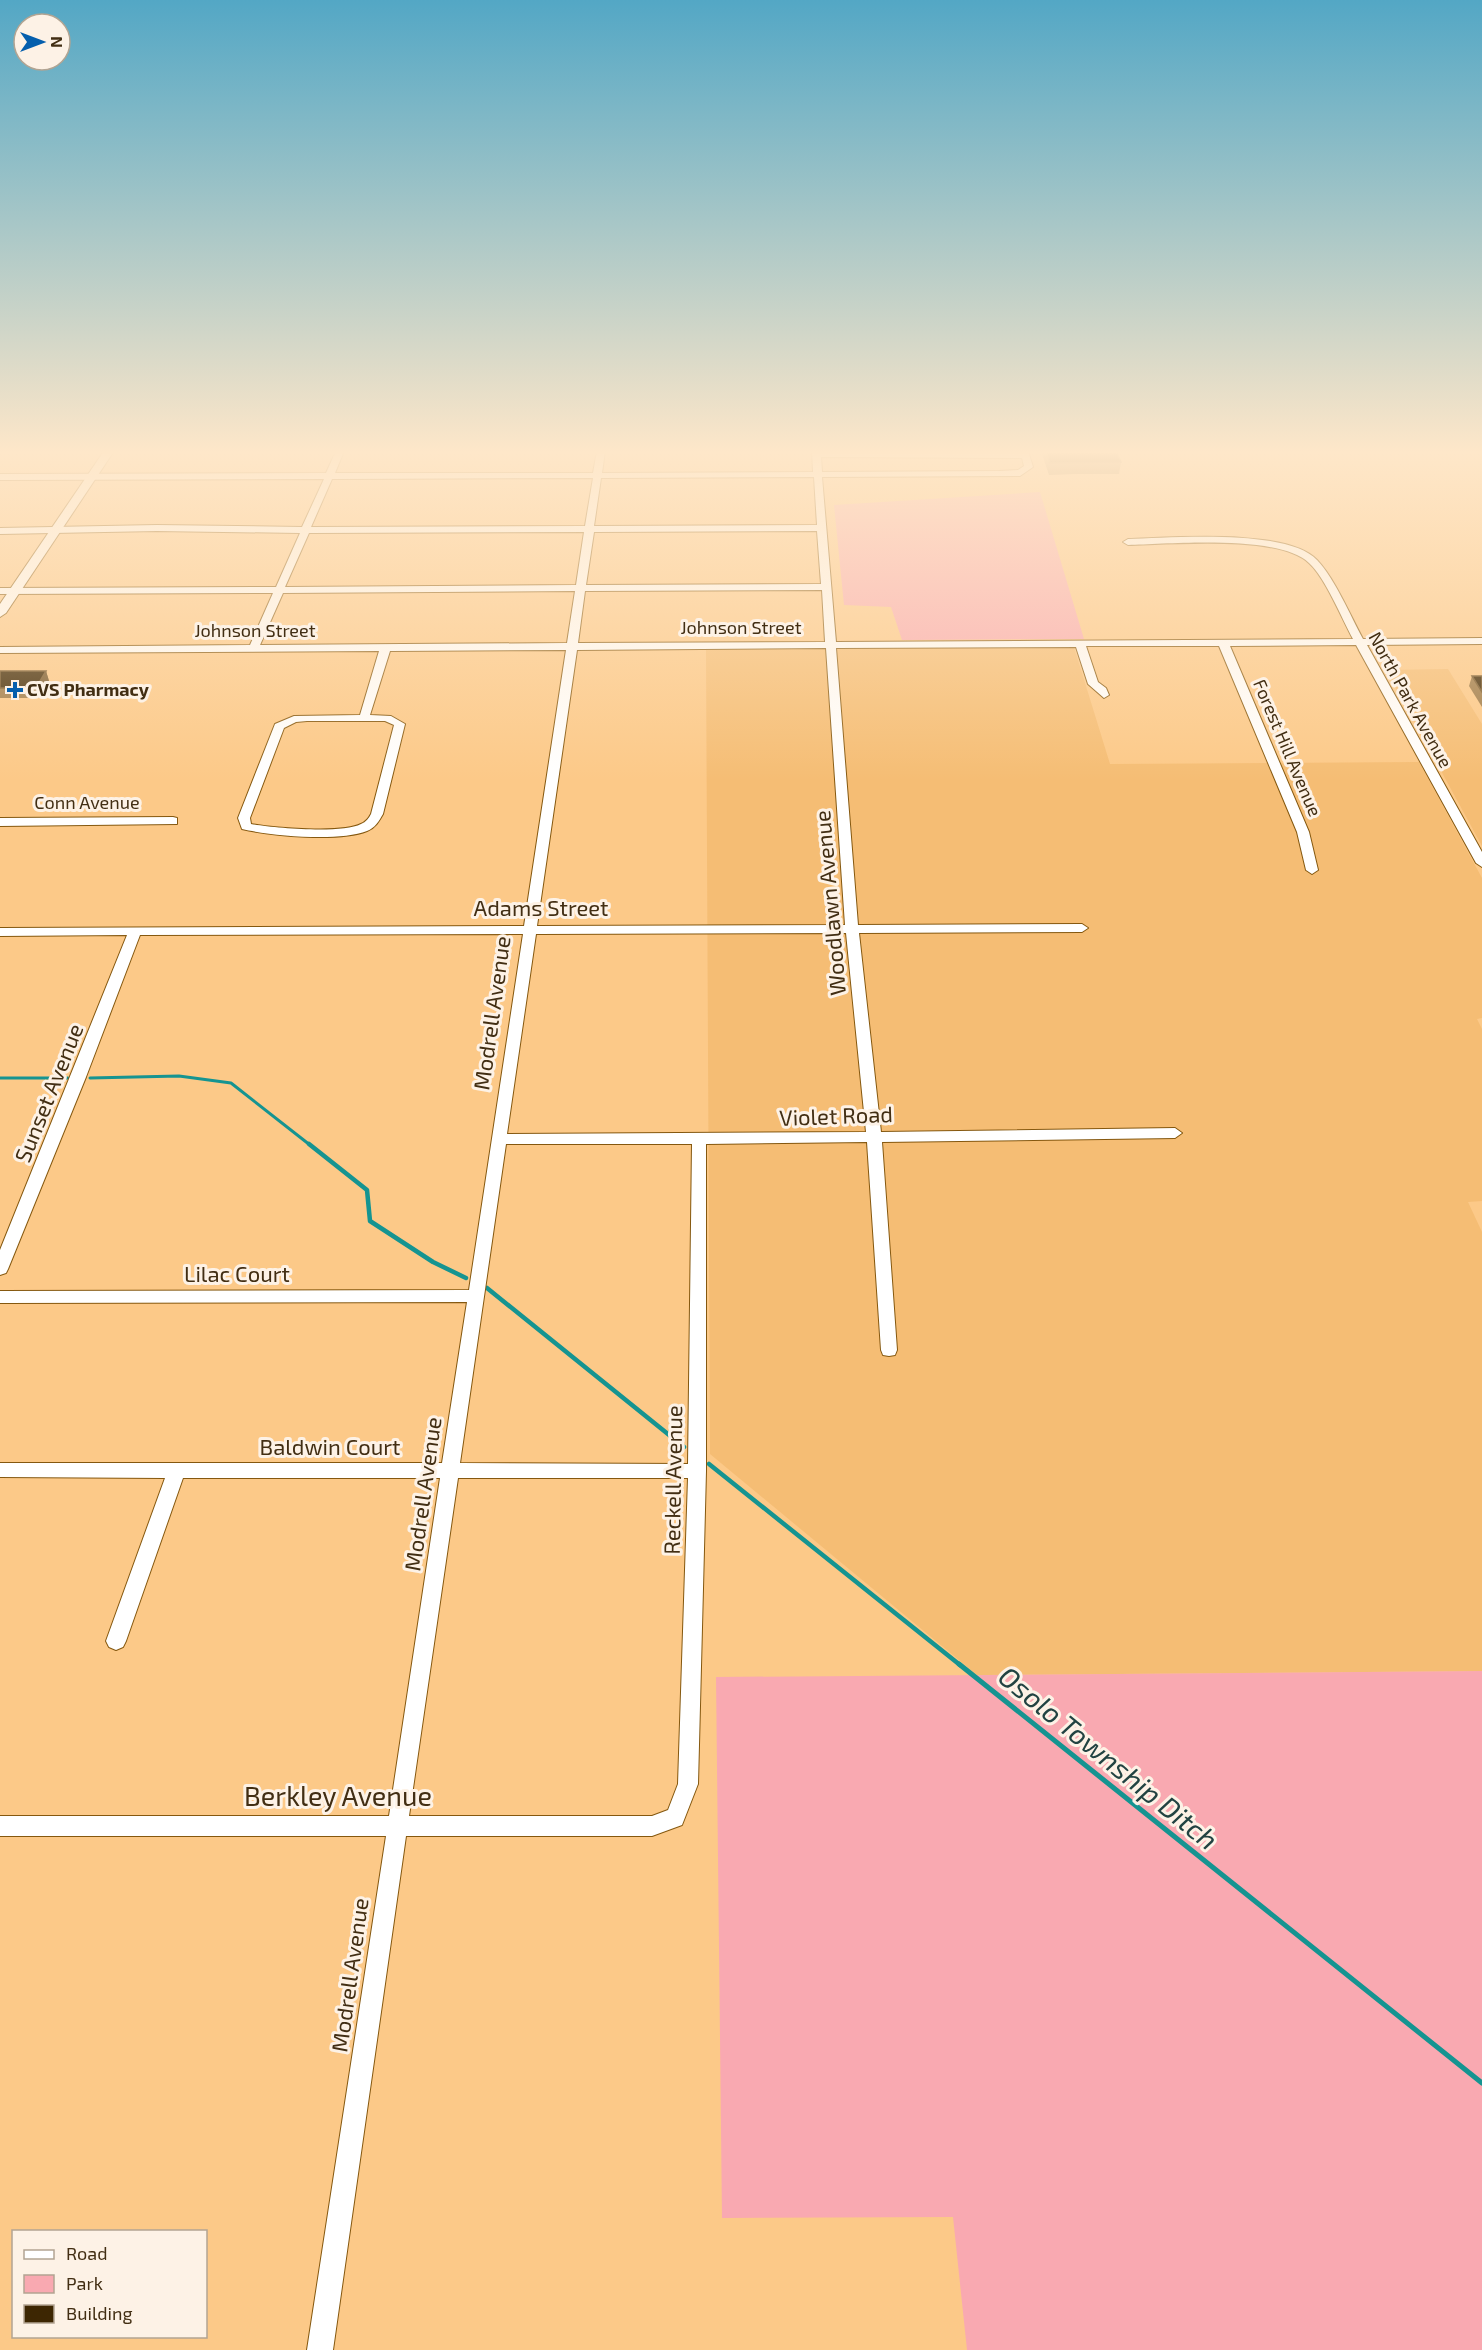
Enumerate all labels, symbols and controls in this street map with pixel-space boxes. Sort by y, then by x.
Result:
north arrow [12,12,72,72]
text: N [48,36,67,48]
street label: Johnson Street [680,616,802,638]
street label: Johnson Street [194,619,316,641]
street label: North Park Avenue [1364,628,1457,771]
street label: Forest Hill Avenue [1249,676,1327,820]
place label: CVS Pharmacy [27,678,150,700]
marker: CVS Pharmacy [8,683,22,697]
street label: Conn Avenue [34,791,140,813]
street label: Woodlawn Avenue [808,809,850,997]
street label: Adams Street [474,894,608,920]
street label: Modrell Avenue [467,934,515,1092]
street label: Sunset Avenue [8,1020,88,1166]
street label: Violet Road [779,1100,893,1130]
street label: Lilac Court [184,1260,290,1286]
street label: Reckell Avenue [658,1405,686,1555]
street label: Modrell Avenue [398,1415,446,1573]
street label: Baldwin Court [260,1433,400,1459]
water label: Osolo Township Ditch [992,1658,1225,1856]
street label: Berkley Avenue [244,1779,432,1812]
street label: Modrell Avenue [325,1896,373,2054]
legend [12,2230,207,2338]
text: Road [66,2242,107,2264]
text: Park [66,2272,103,2294]
text: Building [66,2302,133,2324]

